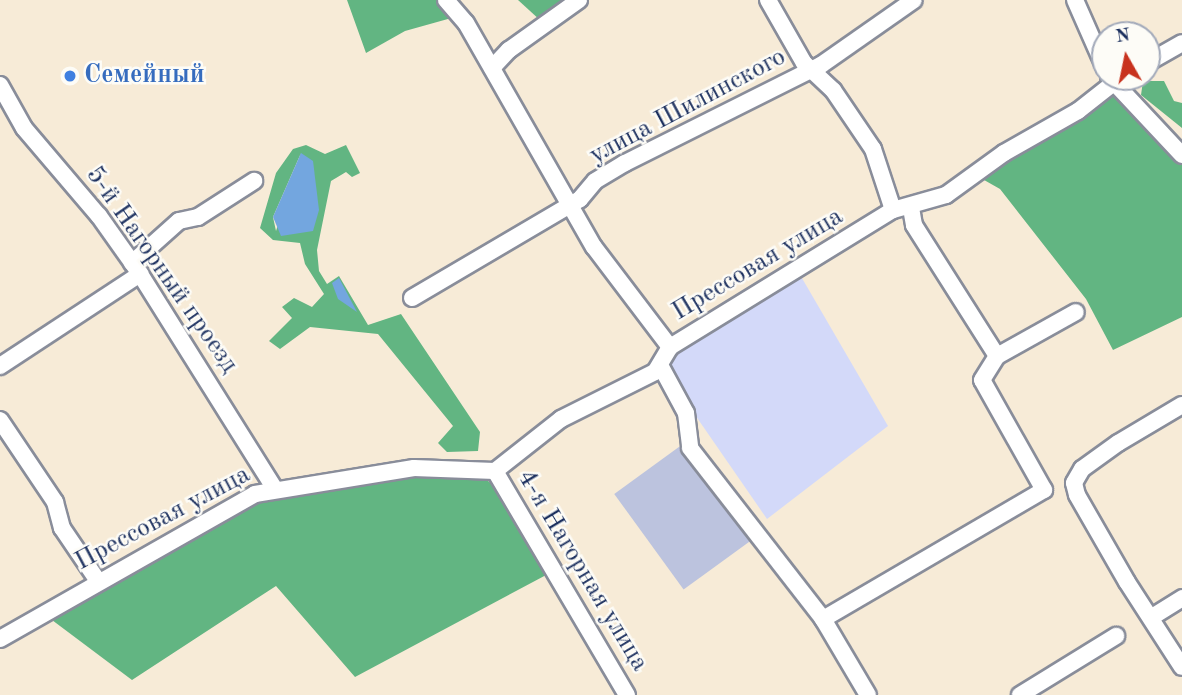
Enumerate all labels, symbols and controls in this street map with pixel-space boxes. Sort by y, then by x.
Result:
north arrow [1091,21,1161,91]
text: N [1114,26,1132,47]
street label: улица Шилинского [584,42,792,172]
place label: Семейный [84,60,205,92]
marker: Семейный [62,68,78,84]
street label: 5-й Нагорный проезд [78,161,244,379]
street label: Прессовая улица [667,202,849,328]
street label: Прессовая улица [70,460,256,578]
street label: 4-я Нагорная улица [510,465,654,677]

